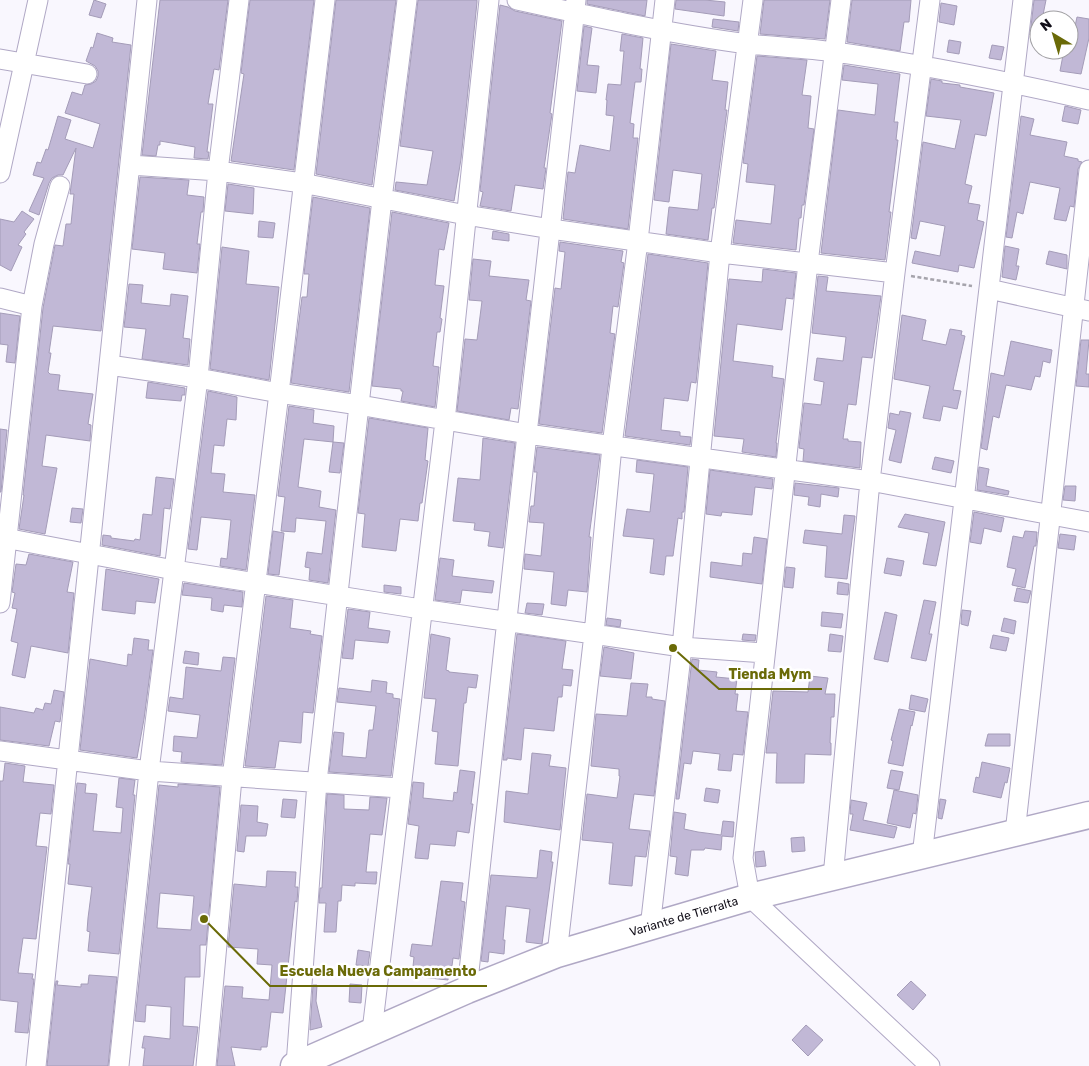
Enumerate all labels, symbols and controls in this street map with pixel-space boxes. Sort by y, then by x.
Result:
north arrow [1029,10,1079,60]
text: N [1037,15,1056,35]
callout: Tienda Mym [719,660,822,689]
text: Tienda Mym [729,666,812,683]
street label: Variante de Tierralta [628,894,740,939]
callout: Escuela Nueva Campamento [270,957,487,986]
text: Escuela Nueva Campamento [280,963,476,980]

